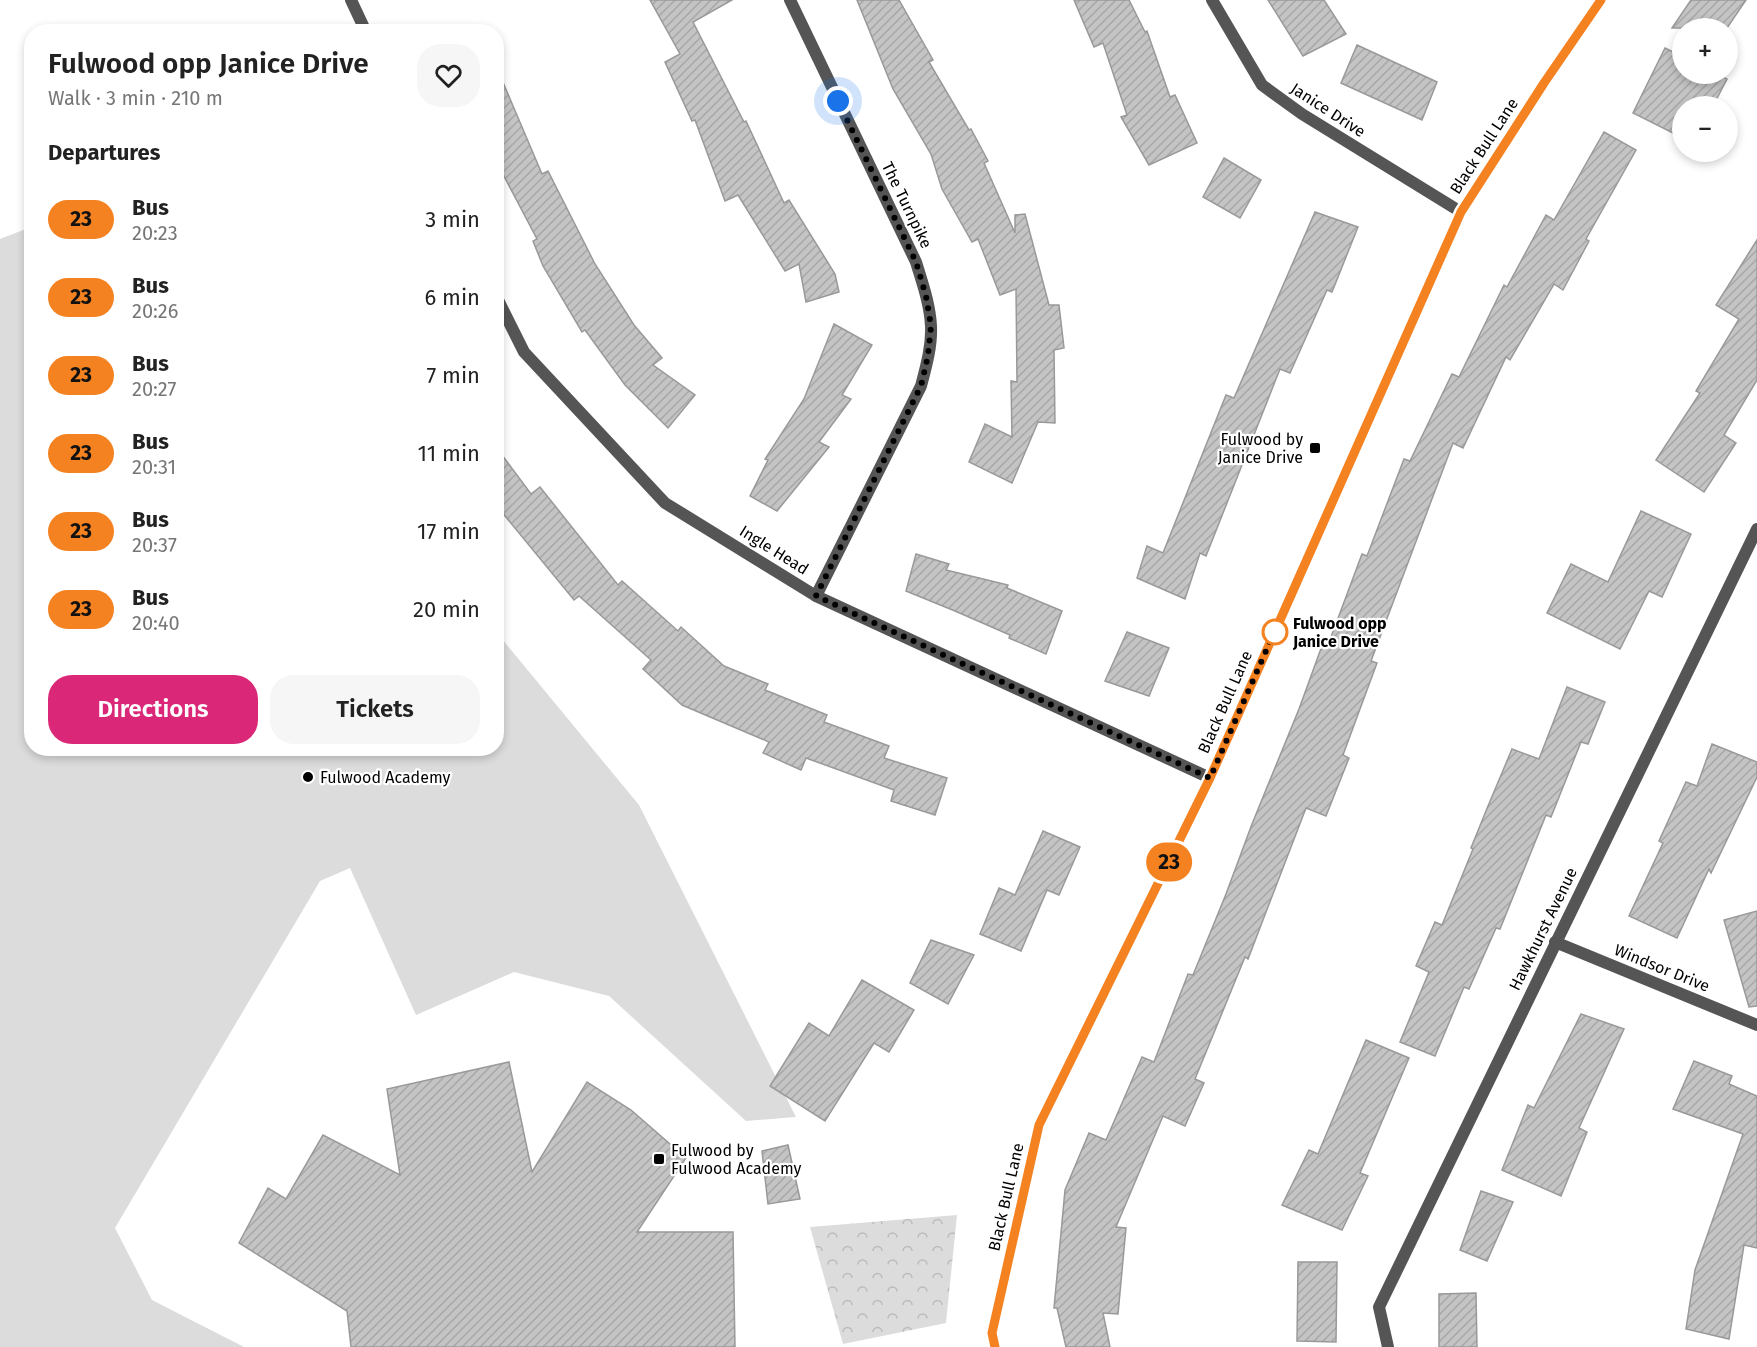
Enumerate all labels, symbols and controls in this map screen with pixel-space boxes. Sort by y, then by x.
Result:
map controls [1672,18,1738,162]
button: + [1672,18,1738,84]
button: heart [417,44,480,107]
text: Fulwood opp Janice Drive [48,47,369,80]
street label: Janice Drive [1287,79,1369,141]
text: Walk · 3 min · 210 m [48,86,223,110]
your location [823,86,853,116]
street label: Black Bull Lane [1446,95,1522,197]
button: − [1672,96,1738,162]
text: Departures [48,139,160,166]
street label: The Turnpike [878,159,936,251]
text: Bus [132,194,169,221]
text: 23 [70,206,92,232]
text: 3 min [425,206,480,233]
text: 20:23 [132,221,178,245]
text: Bus [132,272,169,299]
text: 23 [70,284,92,310]
text: 6 min [424,284,480,311]
text: 20:26 [132,299,178,323]
text: Bus [132,350,169,377]
text: 23 [70,362,92,388]
text: 7 min [426,362,480,389]
text: 20:27 [132,377,176,401]
text: Bus [132,428,169,455]
place label: Fulwood by Janice Drive [1218,430,1303,467]
text: 23 [70,440,92,466]
text: 11 min [417,440,480,467]
marker: Fulwood by Janice Drive [1308,441,1322,455]
text: 20:31 [132,455,176,479]
text: Bus [132,506,169,533]
text: 23 [70,518,92,544]
text: 17 min [417,518,480,545]
street label: Ingle Head [736,521,812,579]
text: 20:37 [132,533,177,557]
text: Bus [132,584,169,611]
text: 23 [70,596,92,622]
text: 20 min [413,596,480,623]
text: 20:40 [132,611,180,635]
place label: Fulwood opp Janice Drive [1292,614,1387,651]
marker: Fulwood opp Janice Drive [1262,619,1288,645]
street label: Black Bull Lane [1194,648,1256,756]
button: Directions [48,675,258,744]
button: Tickets [270,675,480,744]
place label: Fulwood Academy [320,768,450,787]
marker: Fulwood Academy [301,770,315,784]
line badge: 23 [1142,842,1196,882]
text: 23 [1158,849,1180,875]
street label: Hawkhurst Avenue [1505,864,1581,994]
street label: Windsor Drive [1611,940,1713,996]
place label: Fulwood by Fulwood Academy [671,1141,801,1178]
street label: Black Bull Lane [984,1141,1028,1253]
marker: Fulwood by Fulwood Academy [652,1152,666,1166]

